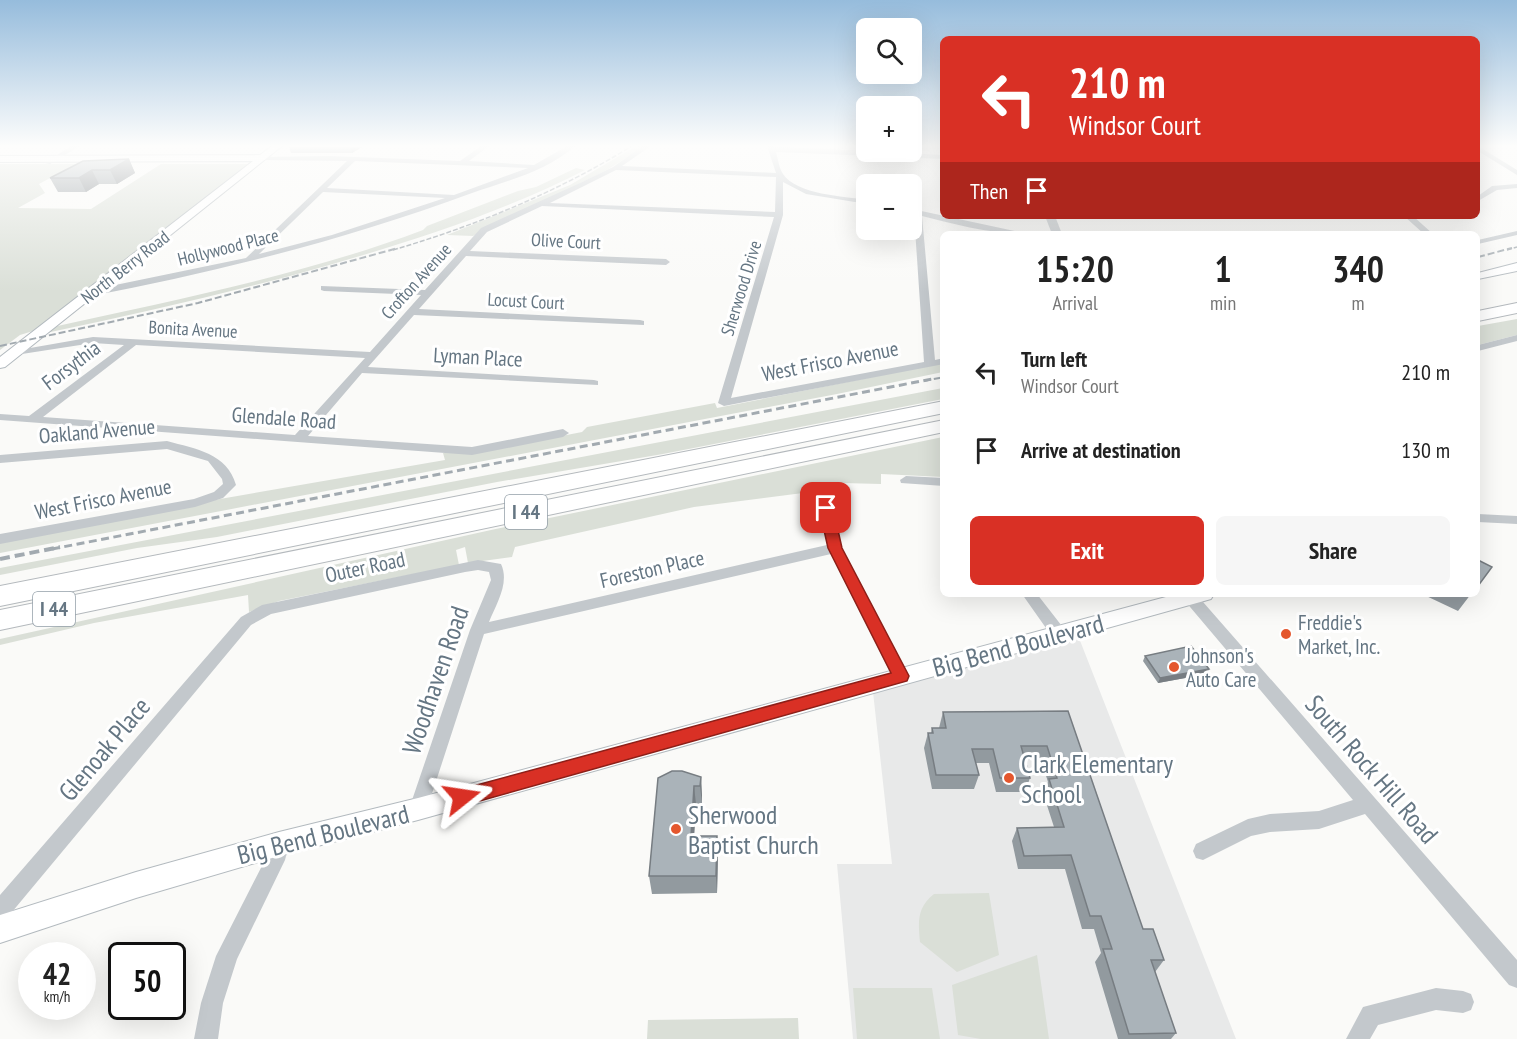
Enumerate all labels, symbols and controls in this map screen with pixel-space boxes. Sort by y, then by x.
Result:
map controls [856,18,922,240]
button: search [856,18,922,84]
text: 210 m [1069,55,1166,110]
icon: left [970,60,1048,138]
button: + [856,96,922,162]
text: Windsor Court [1069,108,1201,142]
button: − [856,174,922,240]
icon: arrive [1020,174,1053,207]
text: Then [970,177,1008,205]
street label: Hollywood Place [175,223,281,271]
street label: North Berry Road [76,225,174,309]
street label: Olive Court [531,228,602,254]
street label: Crofton Avenue [376,238,456,324]
street label: Sherwood Drive [716,238,766,338]
text: 15:20 [1036,245,1114,292]
text: 1 [1214,245,1232,292]
text: 340 [1332,245,1384,292]
street label: Locust Court [487,287,565,315]
text: Arrival [1052,290,1098,316]
text: min [1210,290,1236,316]
text: m [1352,290,1365,316]
street label: Bonita Avenue [148,315,238,343]
street label: Forsythia [36,334,106,396]
street label: West Frisco Avenue [759,335,901,387]
street label: Lyman Place [433,341,523,373]
text: Turn left [1021,345,1087,373]
icon: left [970,356,1003,389]
text: 210 m [1401,358,1450,386]
text: Windsor Court [1021,373,1119,399]
street label: Glendale Road [231,401,337,435]
street label: Oakland Avenue [38,412,156,450]
icon: arrive [970,434,1003,467]
text: Arrive at destination [1021,436,1181,464]
text: 130 m [1401,436,1450,464]
street label: West Frisco Avenue [32,473,174,525]
pin [800,482,851,533]
icon: arrive [809,491,842,524]
road number: I 44 [505,495,547,529]
button: Exit [970,516,1204,585]
button: Share [1216,516,1450,585]
street label: Foreston Place [597,544,707,594]
street label: Outer Road [323,545,407,589]
road number: I 44 [33,592,75,626]
street label: Woodhaven Road [394,602,476,758]
street label: Big Bend Boulevard [929,606,1107,684]
place label: Freddie's Market, Inc. [1298,609,1380,660]
marker: Freddie's Market, Inc. [1279,627,1293,641]
place label: Johnson's Auto Care [1185,642,1256,693]
marker: Johnson's Auto Care [1167,660,1181,674]
street label: South Rock Hill Road [1298,688,1446,850]
street label: Glenoak Place [51,690,157,808]
place label: Clark Elementary School [1021,747,1173,810]
position arrow [430,765,494,829]
marker: Clark Elementary School [1002,771,1016,785]
street label: Big Bend Boulevard [234,797,412,871]
place label: Sherwood Baptist Church [688,798,819,861]
marker: Sherwood Baptist Church [669,822,683,836]
speed limit sign: 50 [108,942,186,1020]
text: 42 [43,954,71,993]
text: km/h [44,987,70,1006]

